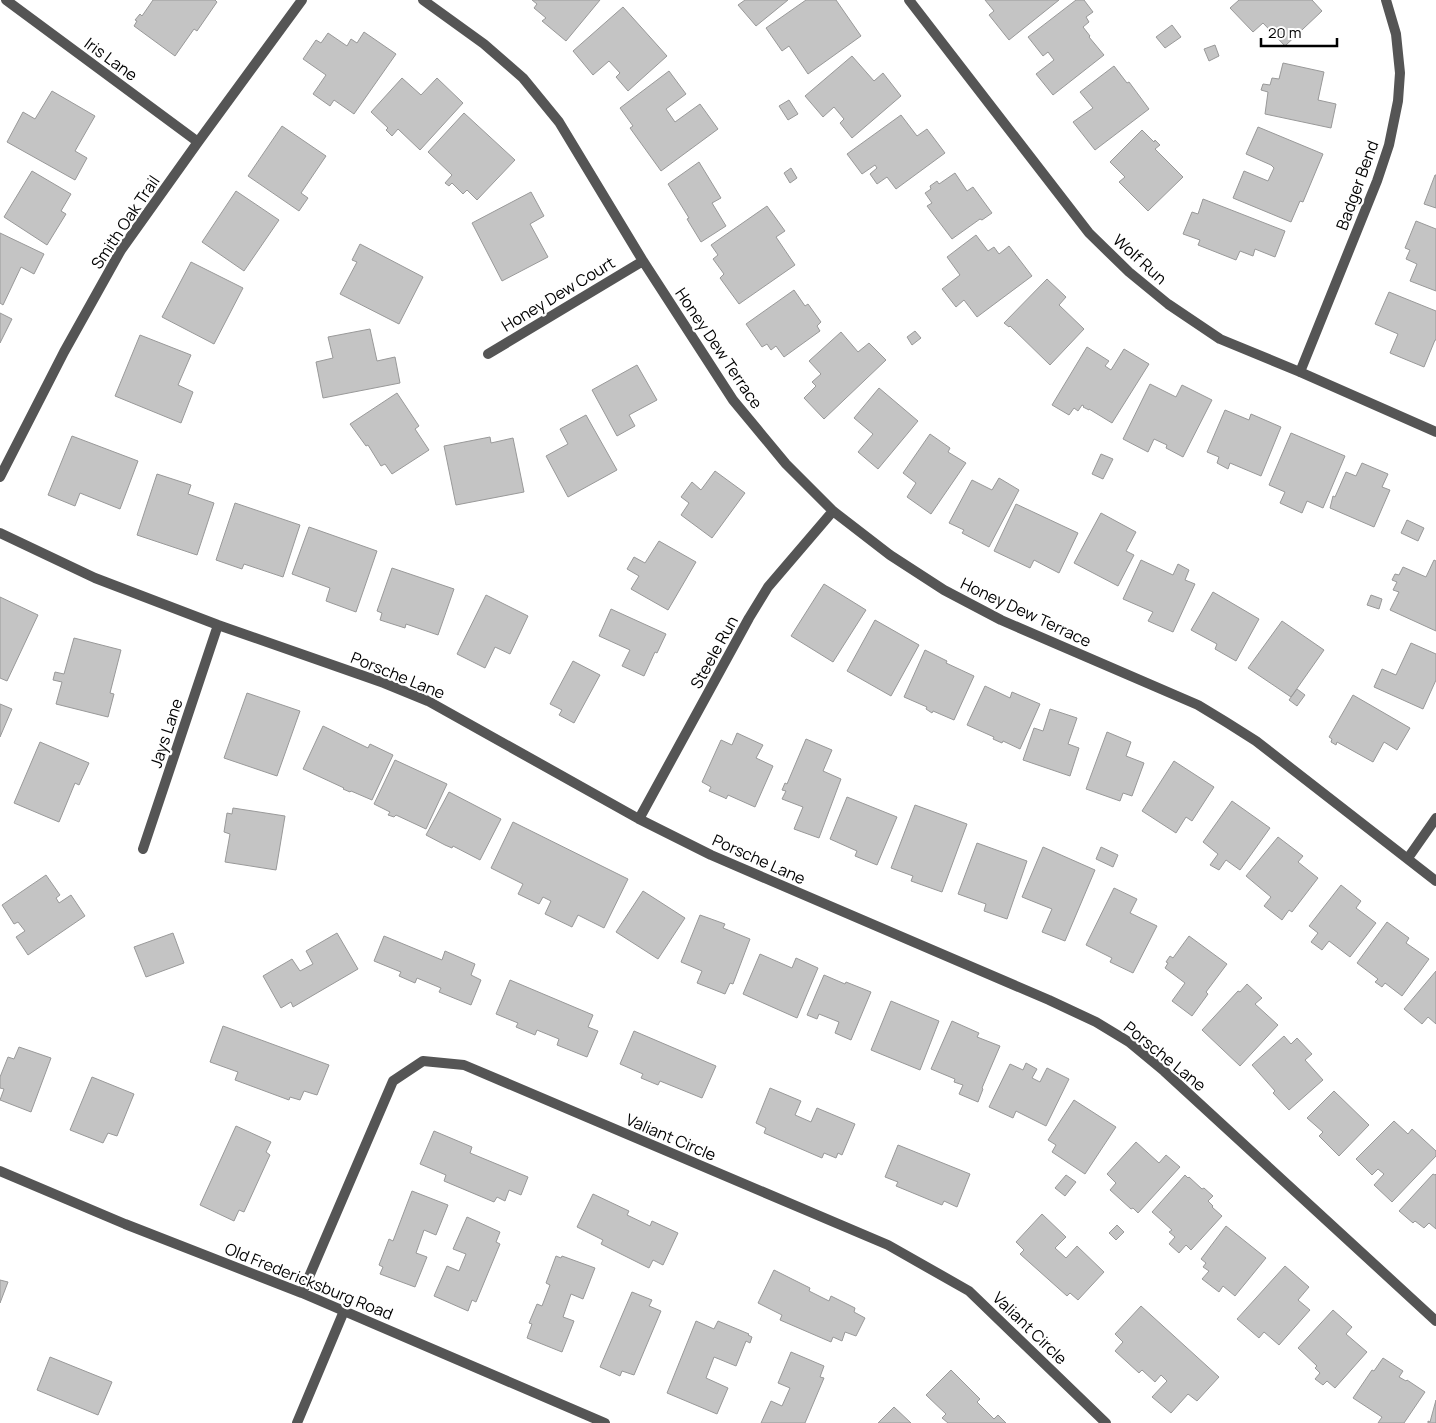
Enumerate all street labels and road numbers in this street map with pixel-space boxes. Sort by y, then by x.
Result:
street label: Iris Lane [80,32,142,86]
street label: Badger Bend [1331,137,1383,233]
street label: Smith Oak Trail [86,171,164,273]
street label: Wolf Run [1108,229,1172,289]
street label: Honey Dew Court [497,251,619,337]
street label: Honey Dew Terrace [670,283,768,413]
street label: Honey Dew Terrace [957,572,1095,652]
street label: Steele Run [685,612,743,692]
street label: Porsche Lane [348,646,448,704]
street label: Jays Lane [144,695,188,771]
street label: Porsche Lane [709,829,809,889]
street label: Porsche Lane [1119,1016,1211,1096]
street label: Valiant Circle [623,1108,719,1166]
street label: Old Fredericksburg Road [222,1237,396,1325]
street label: Valiant Circle [988,1287,1072,1369]

